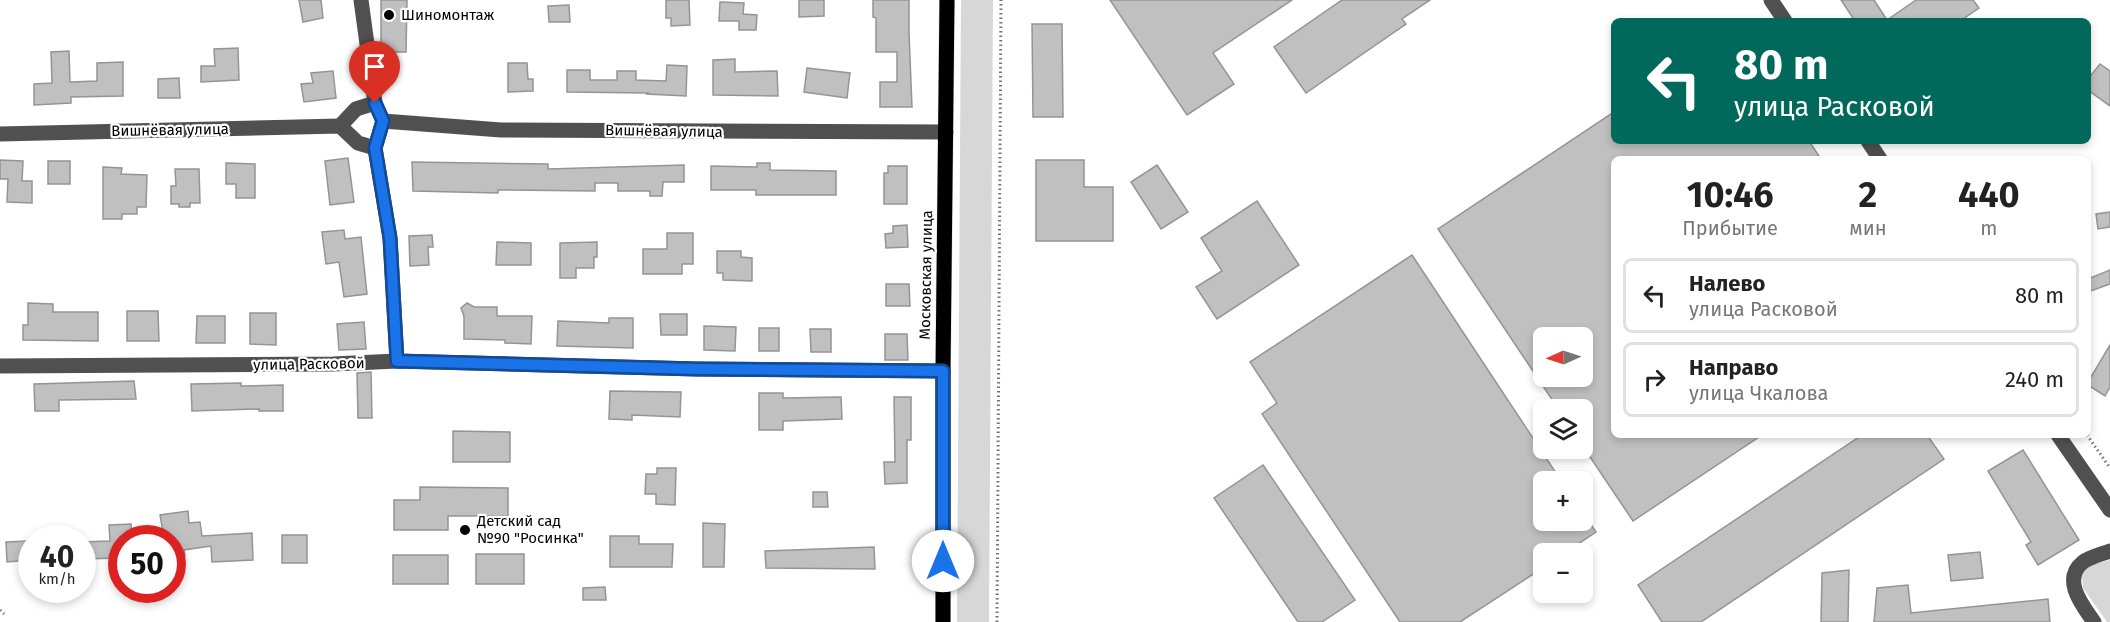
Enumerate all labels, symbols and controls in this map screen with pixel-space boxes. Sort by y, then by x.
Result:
place label: Шиномонтаж [401,6,495,24]
marker: Шиномонтаж [382,8,396,22]
text: 80 m [1734,40,1828,90]
pin [349,41,400,103]
icon: left [1635,42,1713,120]
icon: arrive [358,50,391,83]
text: улица Расковой [1734,91,1935,123]
street label: Вишнёвая улица [111,120,229,140]
street label: Вишнёвая улица [605,121,723,141]
text: 10:46 [1687,173,1774,217]
text: 2 [1859,173,1877,217]
text: 440 [1958,173,2020,217]
street label: Московская улица [916,210,936,340]
text: Прибытие [1682,216,1778,240]
text: мин [1849,216,1887,240]
text: m [1980,216,1997,240]
text: Налево [1689,270,1765,297]
icon: left [1638,279,1671,312]
text: 80 m [2015,282,2064,309]
text: улица Расковой [1689,297,1838,321]
north arrow [1533,327,1593,387]
map controls [1533,327,1593,603]
street label: улица Расковой [253,354,365,374]
text: Направо [1689,354,1778,381]
icon: right [1638,363,1671,396]
text: 240 m [2005,366,2064,393]
text: улица Чкалова [1689,381,1828,405]
button: layers [1533,399,1593,459]
button: + [1533,471,1593,531]
place label: Детский сад №90 "Росинка" [476,512,584,547]
marker: Детский сад №90 "Росинка" [458,523,472,537]
speed limit sign: 50 [108,525,186,603]
position arrow [911,529,975,593]
text: 40 [40,539,74,575]
button: − [1533,543,1593,603]
text: km/h [38,570,76,588]

